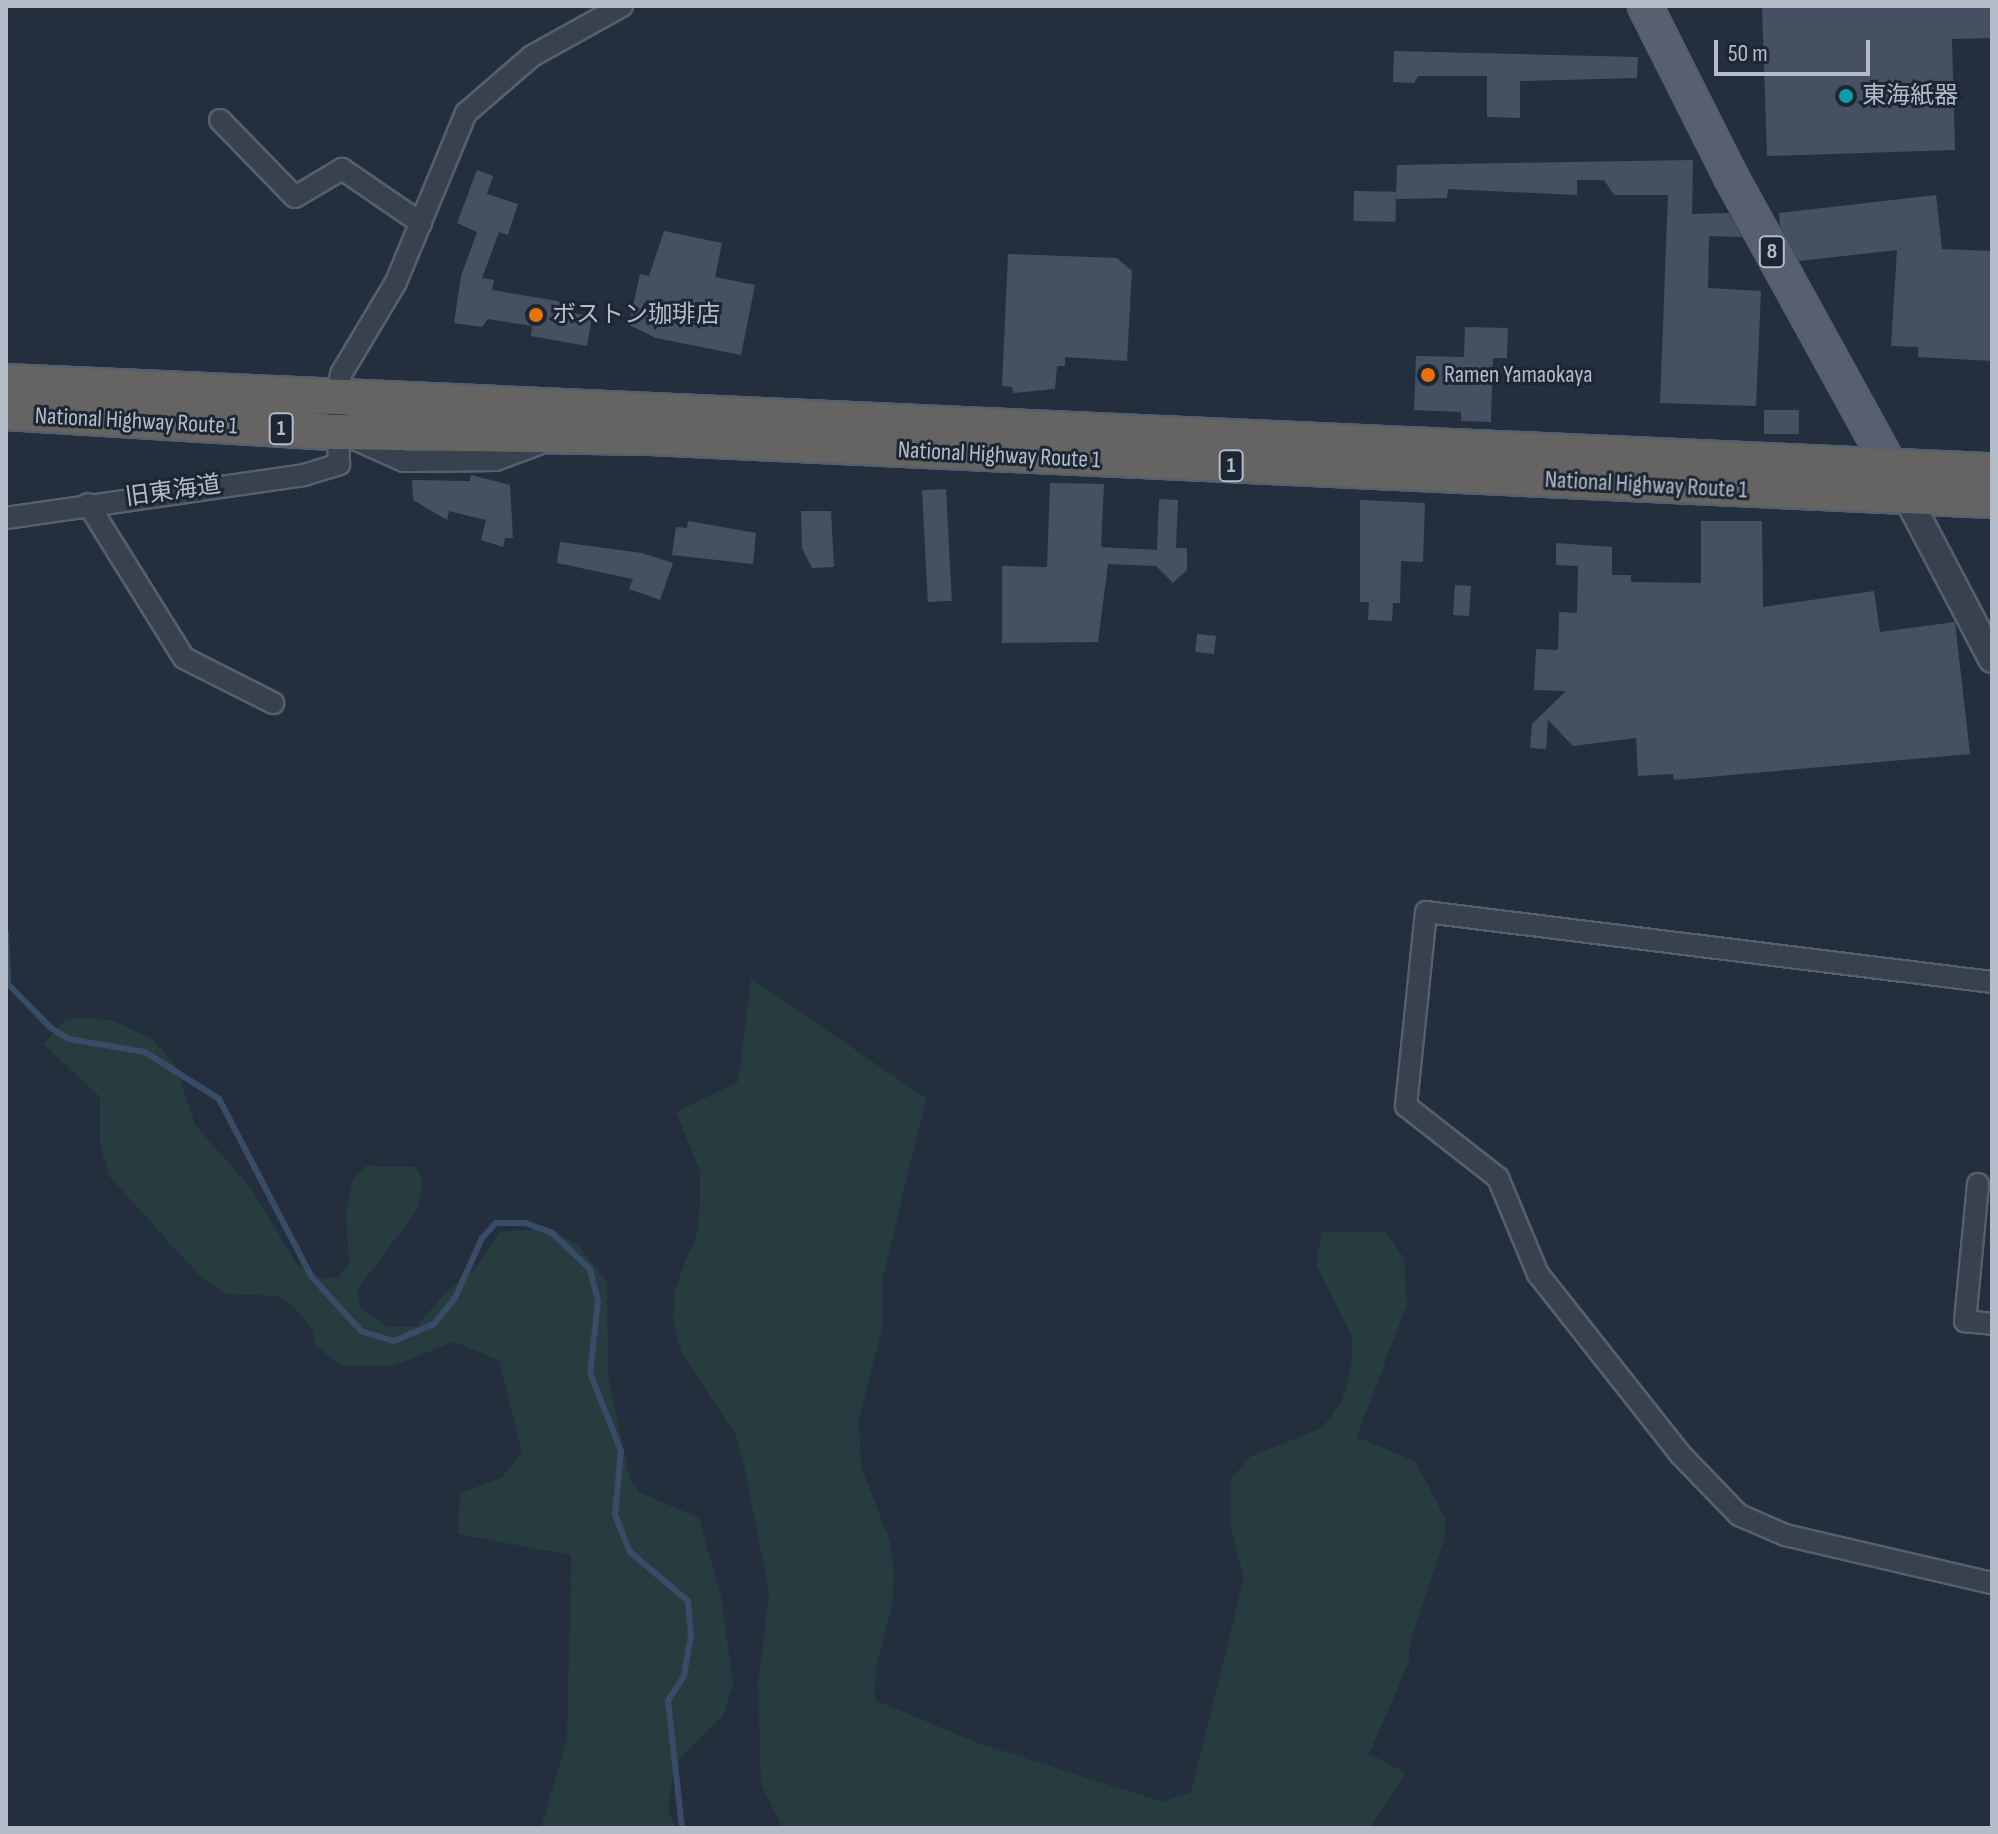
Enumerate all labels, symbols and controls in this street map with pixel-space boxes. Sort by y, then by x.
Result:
scale bar [1718,24,1874,74]
text: 50 m [1728,39,1768,68]
place label: 東海紙器 [1862,82,1958,110]
marker: 東海紙器 [1837,87,1855,105]
road number: 8 [1758,234,1786,270]
place label: ボストン珈琲店 [552,301,720,329]
marker: ボストン珈琲店 [527,306,545,324]
place label: Ramen Yamaokaya [1444,361,1592,389]
marker: Ramen Yamaokaya [1419,366,1437,384]
street label: National Highway Route 1 [34,401,238,441]
road number: 1 [267,411,295,447]
street label: National Highway Route 1 [897,435,1101,475]
road number: 1 [1217,448,1245,484]
street label: National Highway Route 1 [1544,465,1748,505]
street label: 旧東海道 [123,470,223,512]

